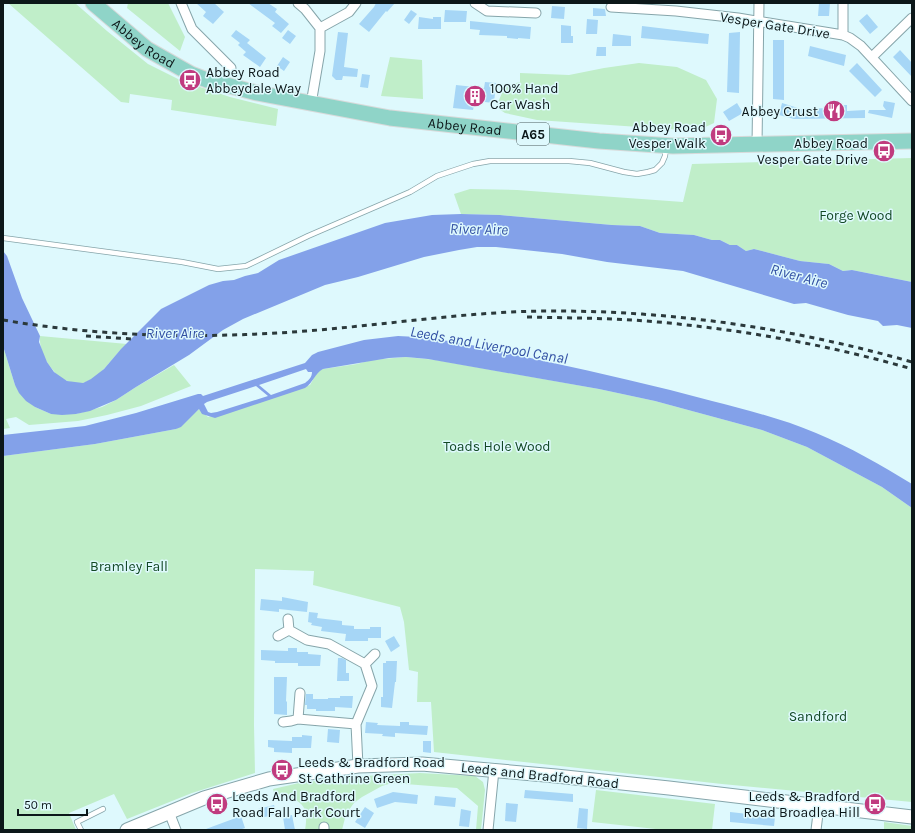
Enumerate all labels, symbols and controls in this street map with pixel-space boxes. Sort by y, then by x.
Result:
street label: Vesper Gate Drive [719,8,831,43]
street label: Abbey Road [108,15,178,72]
place label: Abbey Road Abbeydale Way [206,64,302,97]
bus stop icon: Abbey Road Abbeydale Way [177,67,203,93]
place label: 100% Hand Car Wash [490,80,559,113]
building icon: 100% Hand Car Wash [462,83,488,109]
restaurant icon: Abbey Crust [821,98,847,124]
place label: Abbey Crust [742,103,818,120]
street label: Abbey Road [427,114,503,139]
place label: Abbey Road Vesper Walk [629,119,706,152]
bus stop icon: Abbey Road Vesper Walk [708,122,734,148]
road number: A65 [517,123,549,145]
place label: Abbey Road Vesper Gate Drive [757,135,868,168]
bus stop icon: Abbey Road Vesper Gate Drive [871,138,897,164]
park label: Forge Wood [819,207,893,224]
water label: River Aire [450,219,508,239]
water label: River Aire [769,260,830,292]
water label: Leeds and Liverpool Canal [409,322,569,368]
water label: River Aire [146,324,204,342]
park label: Toads Hole Wood [443,438,551,455]
park label: Bramley Fall [90,558,168,575]
park label: Sandford [789,708,847,725]
place label: Leeds & Bradford Road St Cathrine Green [298,754,445,787]
bus stop icon: Leeds & Bradford Road St Cathrine Green [269,757,295,783]
street label: Leeds and Bradford Road [460,759,620,792]
place label: Leeds And Bradford Road Fall Park Court [232,788,360,821]
place label: Leeds & Bradford Road Broadlea Hill [744,788,860,821]
scale bar [18,791,87,817]
bus stop icon: Leeds And Bradford Road Fall Park Court [204,791,230,817]
bus stop icon: Leeds & Bradford Road Broadlea Hill [862,791,888,817]
text: 50 m [24,798,52,812]

